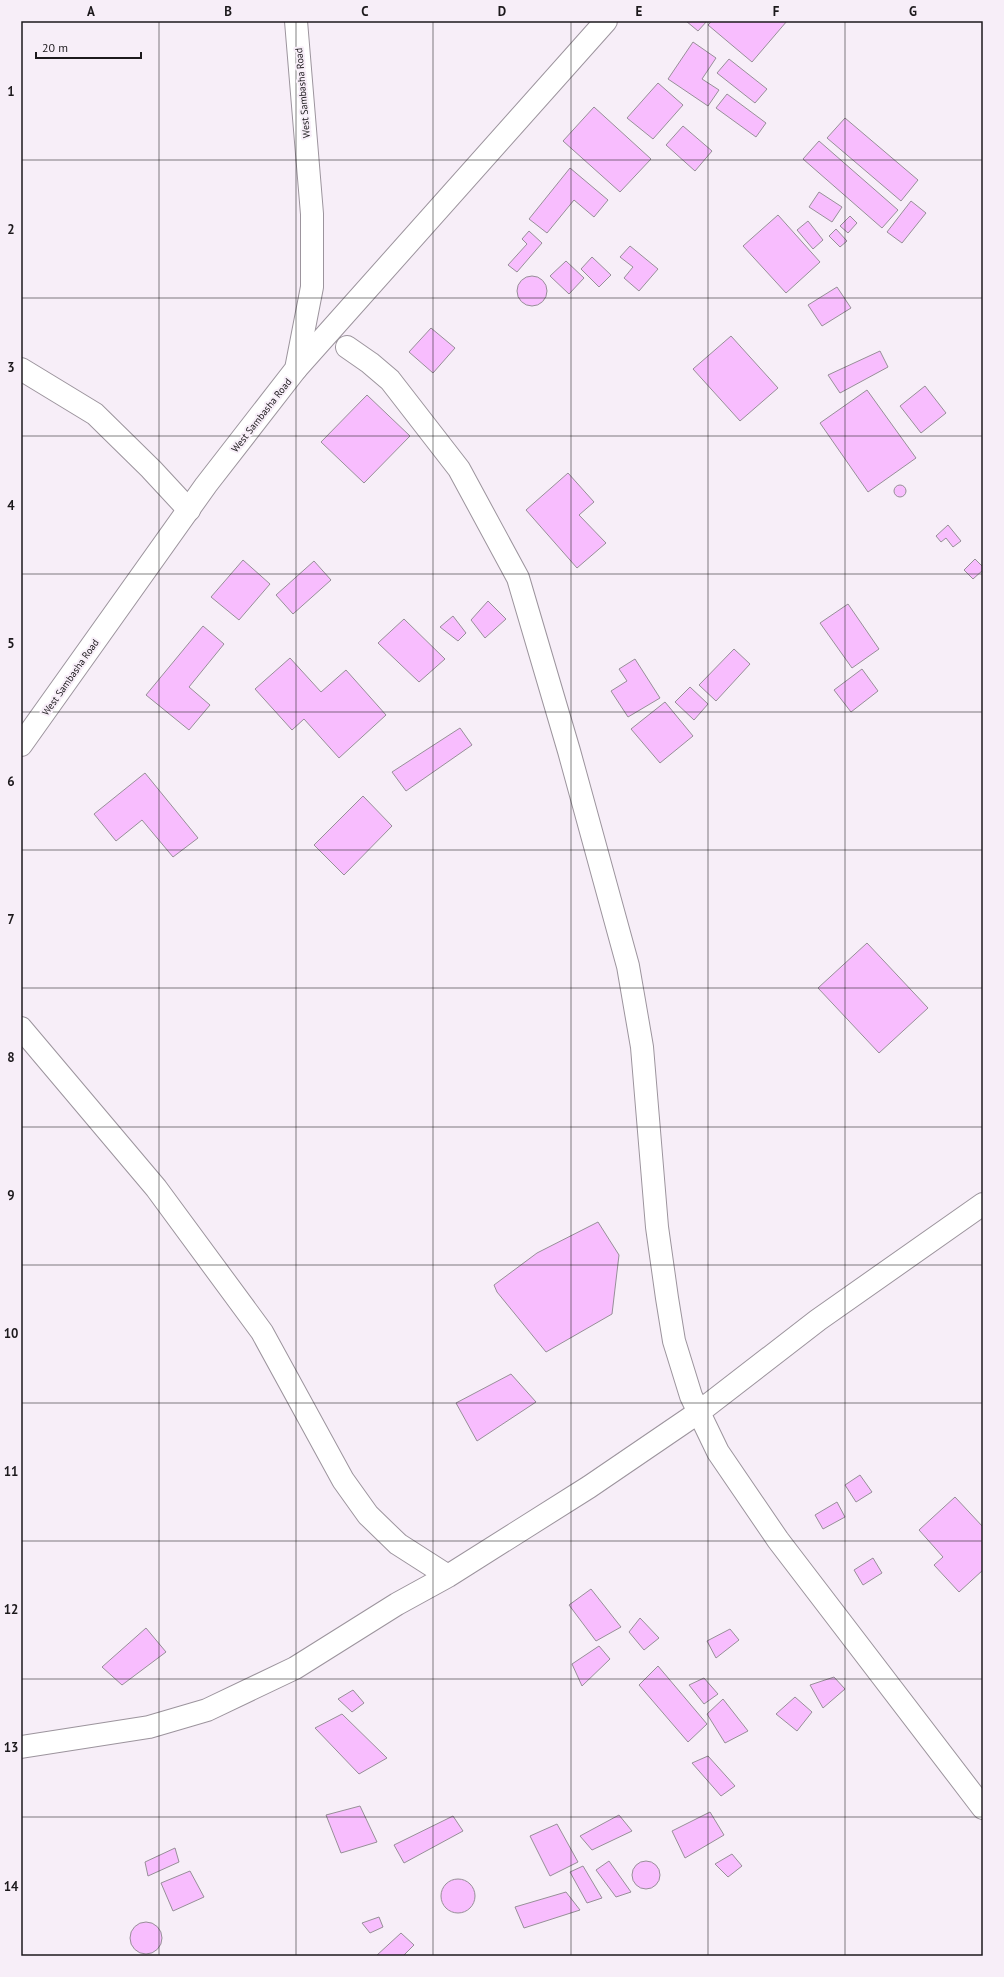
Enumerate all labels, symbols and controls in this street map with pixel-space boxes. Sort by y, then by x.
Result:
text: A [87,3,95,20]
text: B [224,3,232,20]
text: C [361,3,369,20]
text: D [498,3,506,20]
text: E [636,3,643,20]
text: F [773,3,780,20]
text: G [909,3,917,20]
scale bar [36,34,141,60]
text: 20 m [42,40,68,55]
street label: West Sambasha Road [292,47,313,139]
text: 1 [7,83,15,100]
text: 2 [7,221,15,238]
text: 3 [7,359,15,376]
street label: West Sambasha Road [228,376,294,455]
text: 4 [7,497,15,514]
text: 5 [7,635,15,652]
street label: West Sambasha Road [39,637,102,718]
text: 6 [7,773,15,790]
text: 7 [7,911,15,928]
text: 8 [7,1049,15,1066]
text: 9 [7,1187,15,1204]
text: 10 [4,1325,18,1342]
text: 11 [4,1463,18,1480]
text: 12 [4,1601,18,1618]
text: 13 [4,1739,18,1756]
text: 14 [4,1878,19,1895]

